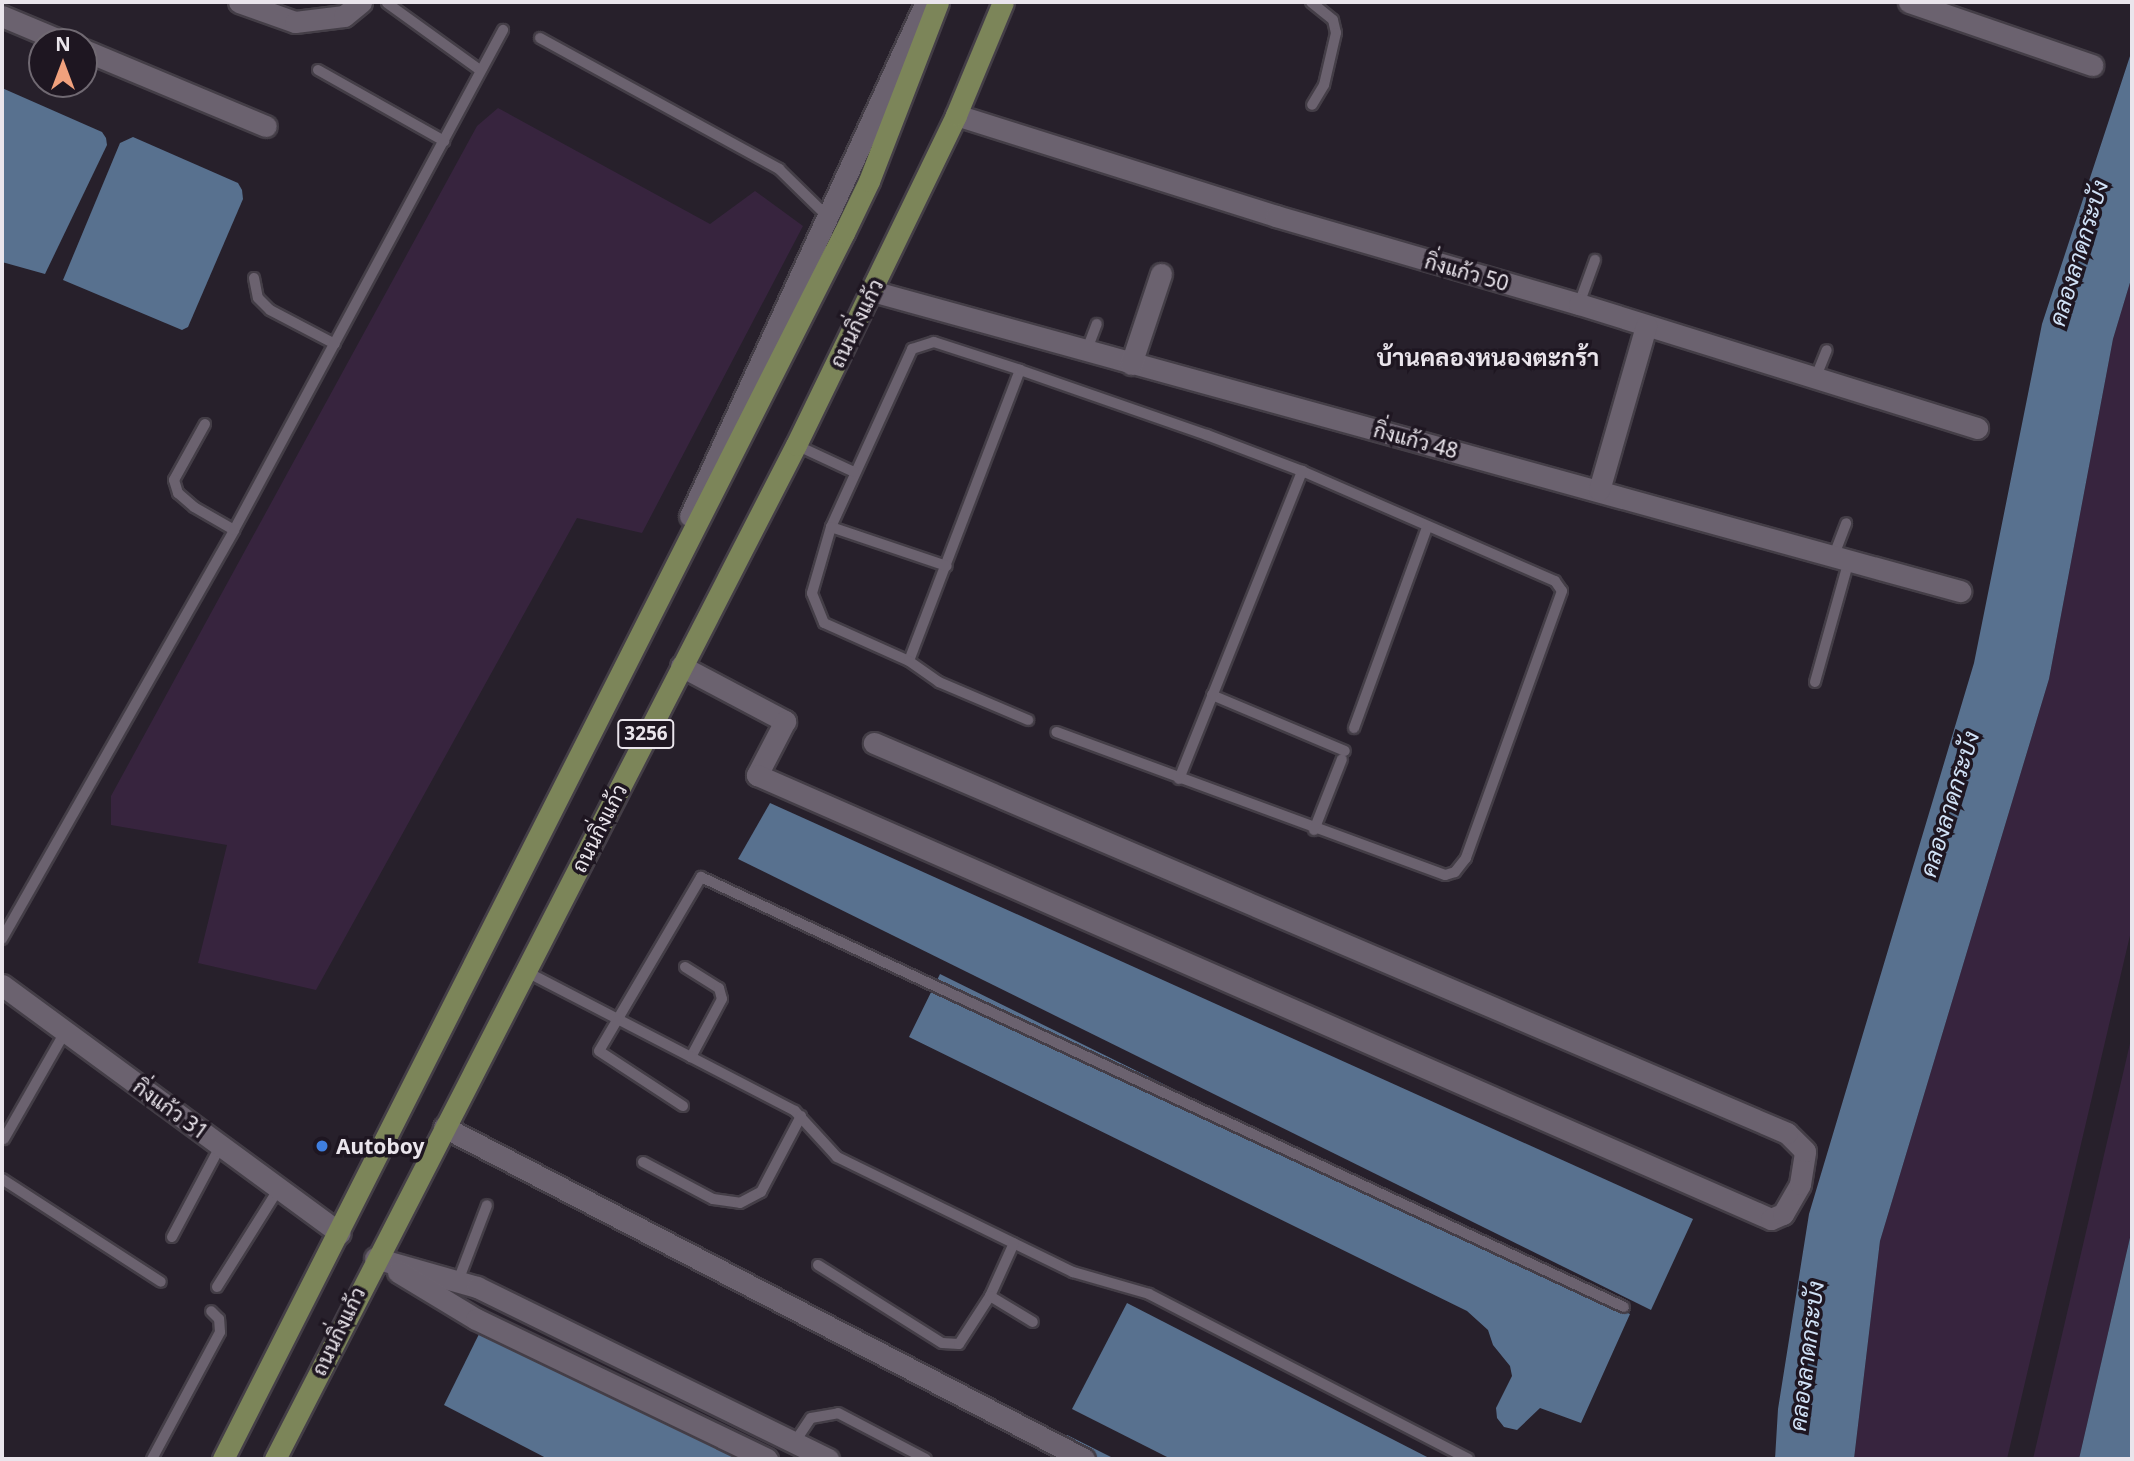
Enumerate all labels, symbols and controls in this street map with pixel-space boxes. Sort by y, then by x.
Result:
north arrow [28,28,98,98]
text: N [55,31,71,57]
water label: คลองลาดกระบัง [2043,177,2113,329]
street label: กิ่งแก้ว 50 [1422,248,1512,296]
street label: ถนนกิ่งแก้ว [824,275,888,371]
district label: บ้านคลองหนองตะกร้า [1377,343,1599,371]
street label: กิ่งแก้ว 48 [1371,417,1461,463]
road number: 3256 [616,719,676,750]
water label: คลองลาดกระบัง [1914,728,1984,880]
street label: ถนนกิ่งแก้ว [566,780,632,876]
street label: กิ่งแก้ว 31 [129,1073,213,1145]
place label: Autoboy [336,1133,424,1159]
marker: Autoboy [314,1138,330,1154]
water label: คลองลาดกระบัง [1783,1279,1829,1433]
street label: ถนนกิ่งแก้ว [306,1283,370,1379]

